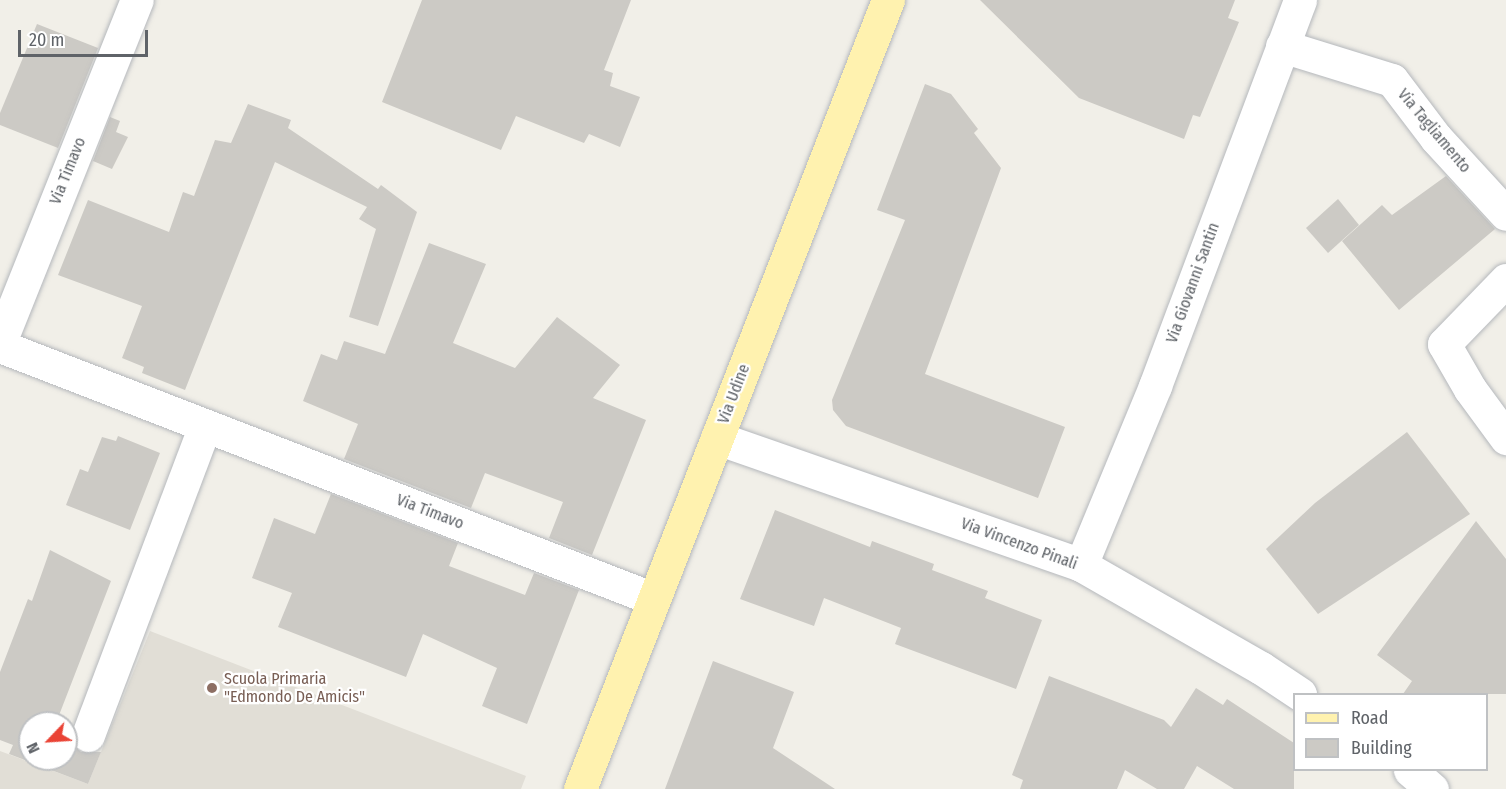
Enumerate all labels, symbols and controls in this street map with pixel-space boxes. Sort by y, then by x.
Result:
scale bar [21,18,152,56]
text: 20 m [29,29,64,51]
street label: Via Tagliamento [1393,85,1475,177]
street label: Via Timavo [46,135,90,207]
street label: Via Giovanni Santin [1162,220,1224,346]
street label: Via Udine [714,362,754,426]
street label: Via Timavo [394,490,466,534]
street label: Via Vincenzo Pinali [958,514,1080,574]
place label: Scuola Primaria "Edmondo De Amicis" [224,669,365,707]
marker: Scuola Primaria "Edmondo De Amicis" [205,681,219,695]
legend [1293,693,1488,771]
text: Road [1351,707,1388,729]
north arrow [18,711,78,771]
text: Building [1351,737,1412,759]
text: N [22,740,44,756]

